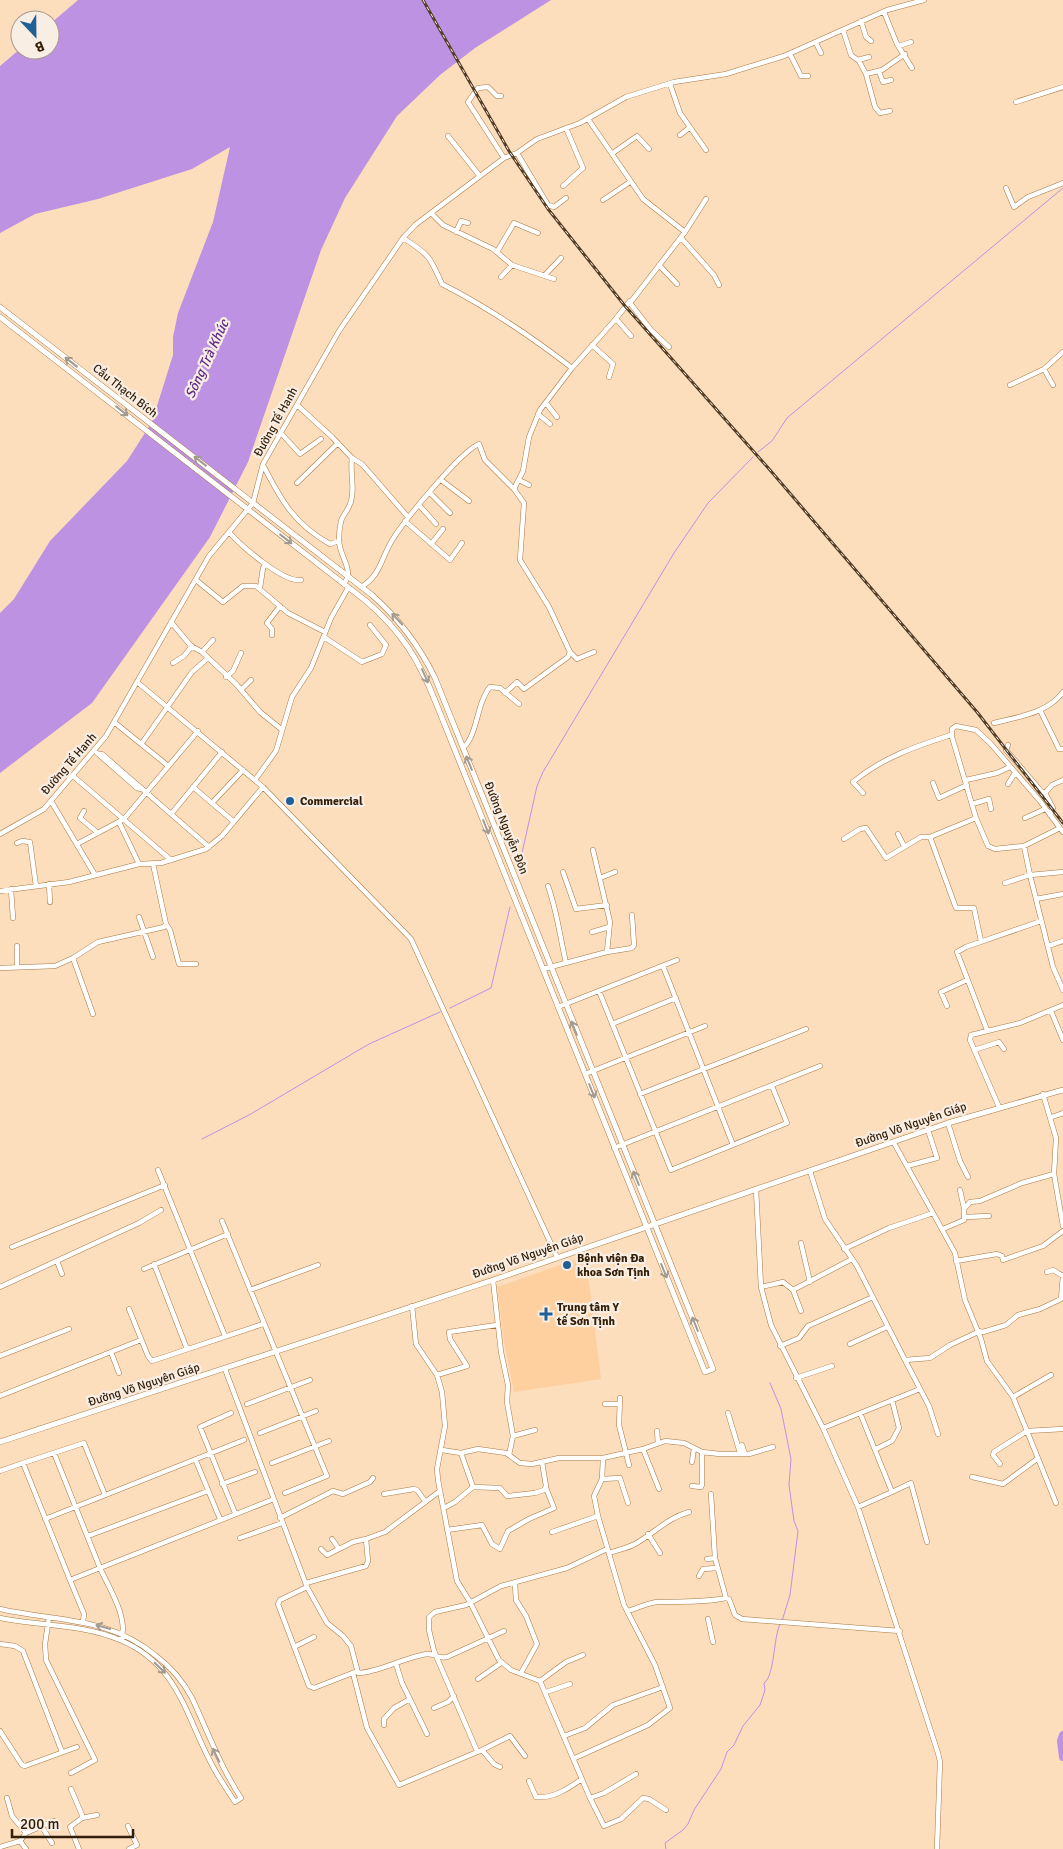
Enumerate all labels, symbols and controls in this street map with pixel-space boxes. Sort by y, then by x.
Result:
north arrow [10,10,60,60]
text: B [32,37,47,56]
water label: Sông Trà Khúc [181,316,233,401]
one-way arrow [64,357,78,367]
street label: Cầu Thạch Bích [89,361,161,421]
street label: Đường Tế Hanh [251,385,301,459]
one-way arrow [115,406,129,416]
one-way arrow [194,456,207,467]
one-way arrow [279,533,292,544]
one-way arrow [391,612,403,625]
one-way arrow [421,668,431,683]
street label: Đường Tế Hanh [38,730,100,798]
one-way arrow [464,756,473,771]
street label: Đường Nguyễn Đôn [481,779,531,877]
place label: Commercial [300,794,363,809]
marker: Commercial [284,795,296,807]
one-way arrow [482,819,491,834]
one-way arrow [569,1021,579,1036]
one-way arrow [587,1083,597,1098]
street label: Đường Võ Nguyên Giáp [853,1099,969,1151]
one-way arrow [630,1171,640,1186]
street label: Đường Võ Nguyên Giáp [470,1230,586,1282]
place label: Bệnh viện Đa khoa Sơn Tịnh [577,1251,650,1280]
marker: Bệnh viện Đa khoa Sơn Tịnh [561,1259,573,1271]
one-way arrow [660,1263,669,1279]
place label: Trung tâm Y tế Sơn Tịnh [556,1300,620,1329]
marker: Trung tâm Y tế Sơn Tịnh [539,1307,553,1321]
one-way arrow [689,1317,699,1332]
street label: Đường Võ Nguyên Giáp [86,1360,202,1410]
one-way arrow [95,1621,111,1631]
one-way arrow [153,1662,166,1674]
one-way arrow [211,1748,221,1763]
scale bar [12,1806,134,1838]
text: 200 m [20,1815,60,1833]

